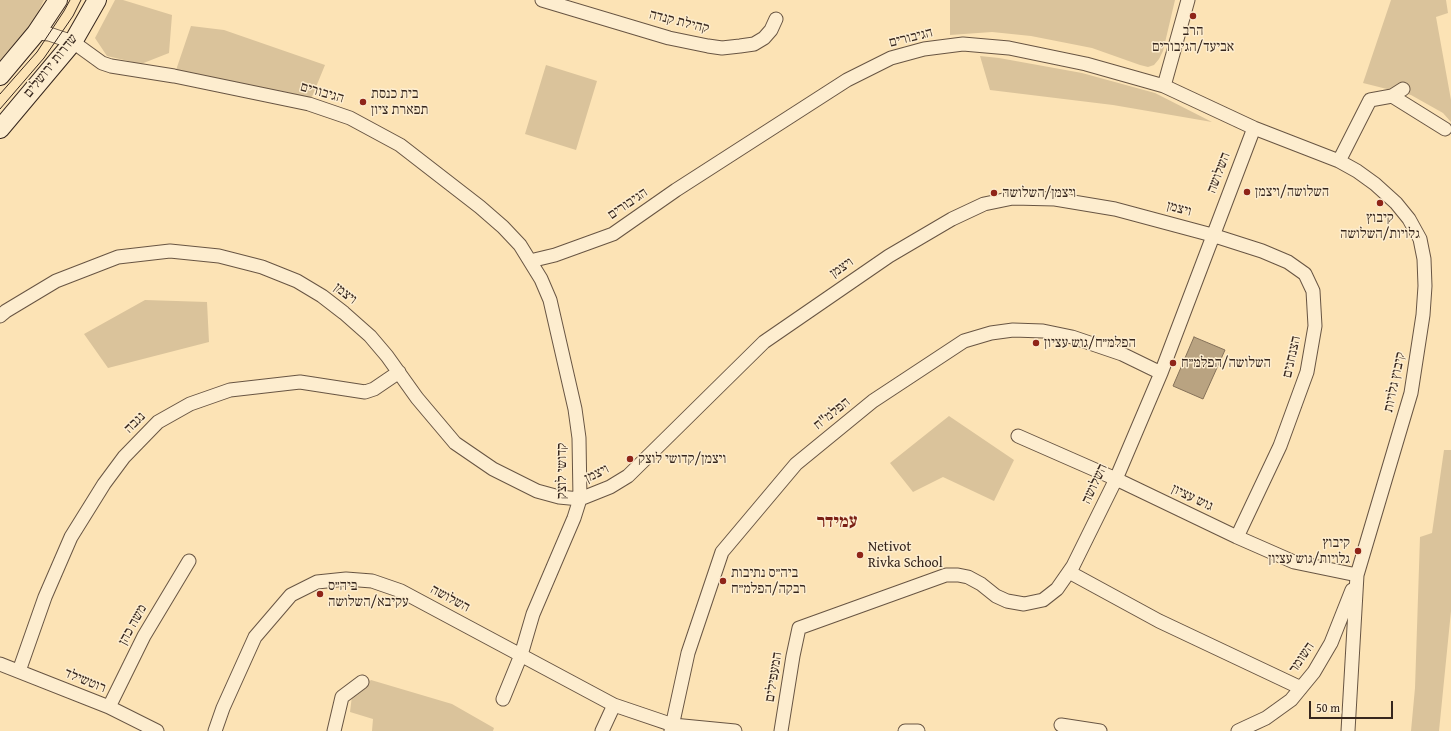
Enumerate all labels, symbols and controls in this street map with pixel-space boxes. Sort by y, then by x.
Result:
street label: קהילת קנדה [647,6,711,38]
marker: הרב אביעד/הגיבורים [1188,11,1198,21]
place label: הרב אביעד/הגיבורים [1152,23,1234,56]
street label: הגיבורים [887,24,935,52]
street label: שדרות ירושלים [20,31,82,101]
street label: הגיבורים [298,79,346,107]
place label: בית כנסת תפארת ציון [371,86,429,118]
marker: בית כנסת תפארת ציון [358,97,368,107]
street label: השלושה [1204,150,1234,196]
place label: השלושה/ויצמן [1255,184,1329,200]
street label: הגיבורים [605,185,651,223]
place label: ויצמן/השלושה [1002,185,1076,201]
marker: השלושה/ויצמן [1242,187,1252,197]
marker: ויצמן/השלושה [989,188,999,198]
street label: ויצמן [1165,198,1193,220]
marker: קיבוץ גלויות/השלושה [1375,198,1385,208]
place label: קיבוץ גלויות/השלושה [1340,210,1420,242]
street label: ויצמן [827,254,857,282]
street label: ויצמן [330,280,360,308]
street label: הצנחנים [1279,334,1305,380]
place label: הפלמ״ח/גוש עציון [1044,335,1136,351]
marker: הפלמ״ח/גוש עציון [1031,338,1041,348]
street label: קיבוץ גלויות [1380,350,1410,414]
place label: השלושה/הפלמ״ח [1181,355,1271,371]
marker: השלושה/הפלמ״ח [1168,358,1178,368]
street label: הפלמ"ח [810,394,854,434]
street label: נגבה [121,409,149,437]
street label: קדושי לוצק [554,443,570,499]
place label: ויצמן/קדושי לוצק [638,451,726,467]
marker: ויצמן/קדושי לוצק [625,454,635,464]
street label: ויצמן [582,461,612,487]
street label: השלושה [1078,461,1112,507]
street label: גוש עציון [1168,481,1216,515]
district label: עמידר [817,511,857,533]
place label: קיבוץ גלויות/גוש עציון [1268,535,1350,568]
place label: Netivot Rivka School [868,539,943,572]
marker: קיבוץ גלויות/גוש עציון [1353,546,1363,556]
marker: Netivot Rivka School [855,550,865,560]
place label: ביה״ס נתיבות רבקה/הפלמ״ח [731,565,806,598]
marker: ביה״ס נתיבות רבקה/הפלמ״ח [718,576,728,586]
place label: ביה״ס עקיבא/השלושה [328,578,409,610]
street label: השלושה [427,582,473,616]
marker: ביה״ס עקיבא/השלושה [315,589,325,599]
street label: משה כהן [115,602,151,648]
street label: השומר [1286,639,1318,677]
street label: המעפילים [762,651,786,703]
street label: רוטשילד [62,665,108,697]
scale bar [1311,693,1395,719]
text: 50 m [1316,699,1340,716]

